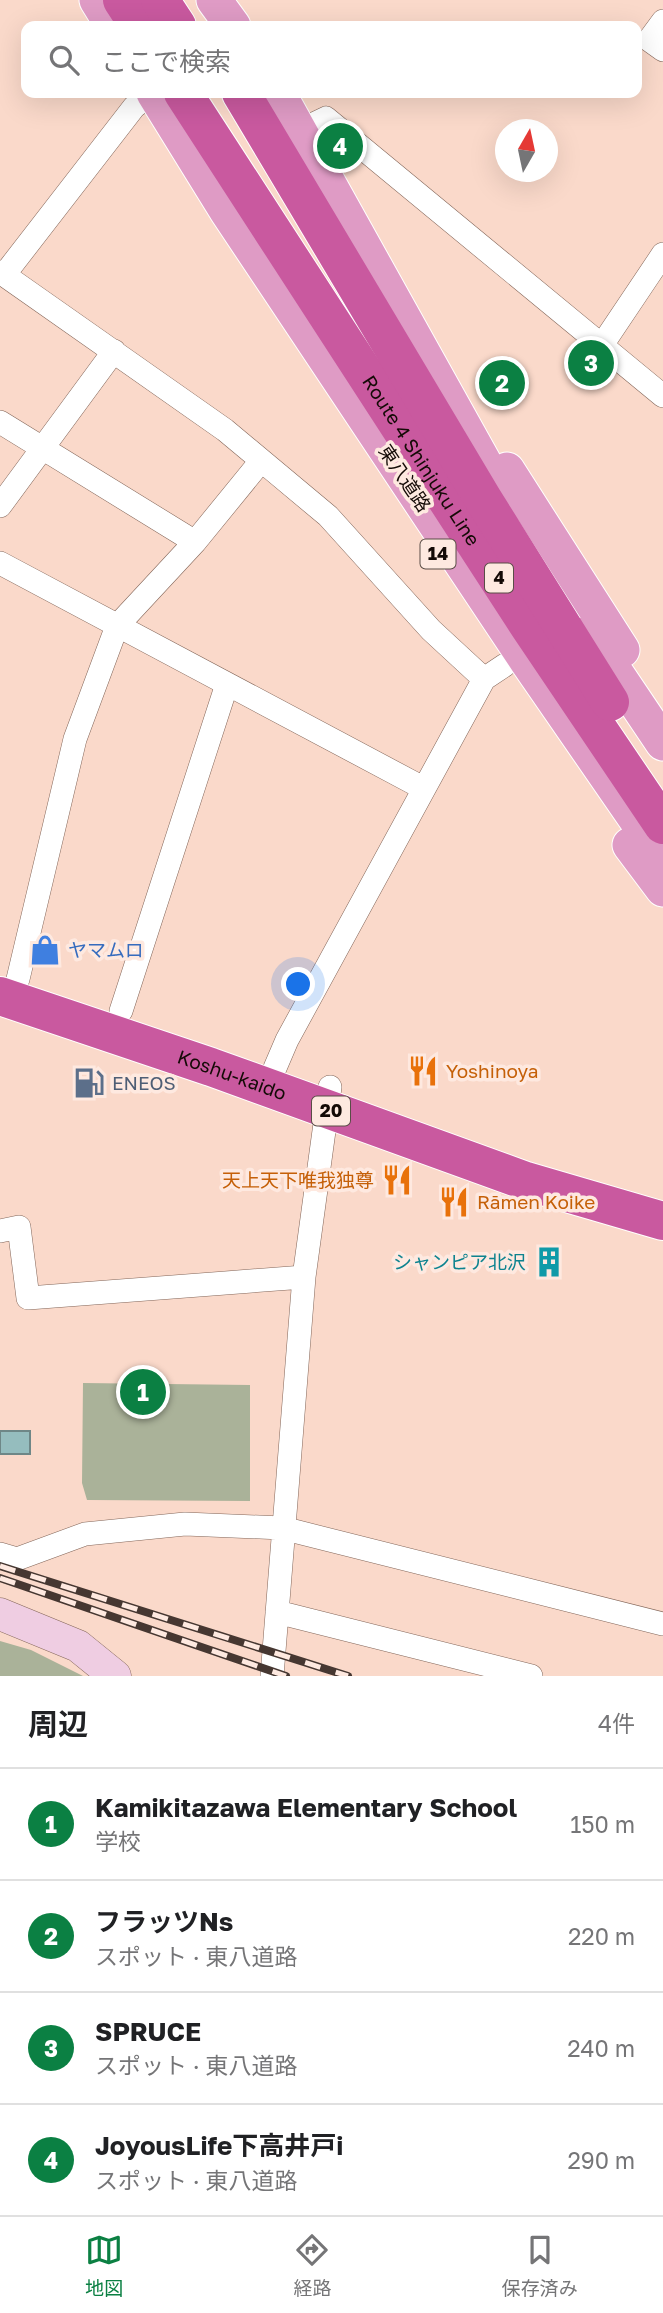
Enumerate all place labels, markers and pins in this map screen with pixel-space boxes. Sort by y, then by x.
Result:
pin: 4 [317,120,363,172]
pin: 3 [568,337,614,389]
pin: 2 [479,357,525,409]
shop icon: ヤマムロ [28,933,62,967]
place label: ヤマムロ [68,938,144,961]
restaurant icon: Yoshinoya [406,1054,440,1088]
place label: Yoshinoya [446,1059,538,1082]
fuel station icon: ENEOS [72,1066,106,1100]
place label: ENEOS [112,1071,176,1094]
restaurant icon: 天上天下唯我独尊 [380,1163,414,1197]
place label: 天上天下唯我独尊 [222,1168,374,1191]
restaurant icon: Rāmen Koike [437,1185,471,1219]
place label: Rāmen Koike [477,1190,595,1213]
building icon: シャンピア北沢 [532,1245,566,1279]
place label: シャンピア北沢 [393,1250,526,1273]
pin: 1 [120,1366,166,1418]

